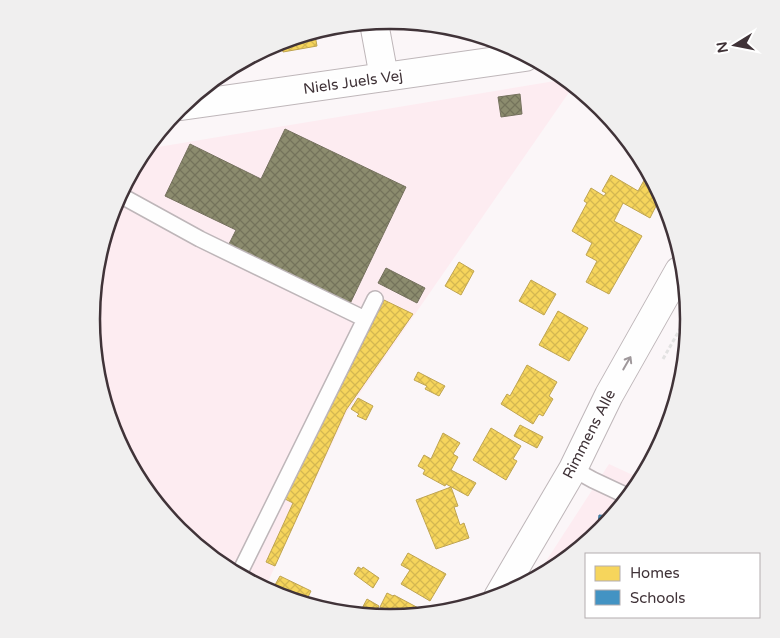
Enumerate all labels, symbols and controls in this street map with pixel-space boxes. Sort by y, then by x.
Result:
north arrow [710,20,760,70]
text: N [713,40,732,54]
street label: Niels Juels Vej [302,66,404,98]
one-way arrow [623,357,633,371]
street label: Rimmens Alle [559,386,619,482]
legend [585,553,760,618]
text: Homes [630,564,680,582]
text: Schools [630,589,686,607]

